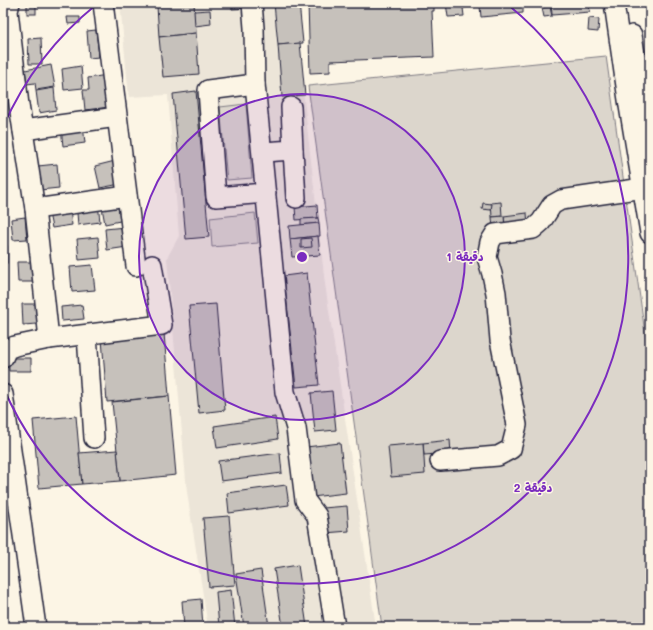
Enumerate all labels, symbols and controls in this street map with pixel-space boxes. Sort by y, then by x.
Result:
text: 1 دقيقة [446,248,484,264]
centre of rings [295,250,309,264]
text: 2 دقيقة [514,479,553,495]

